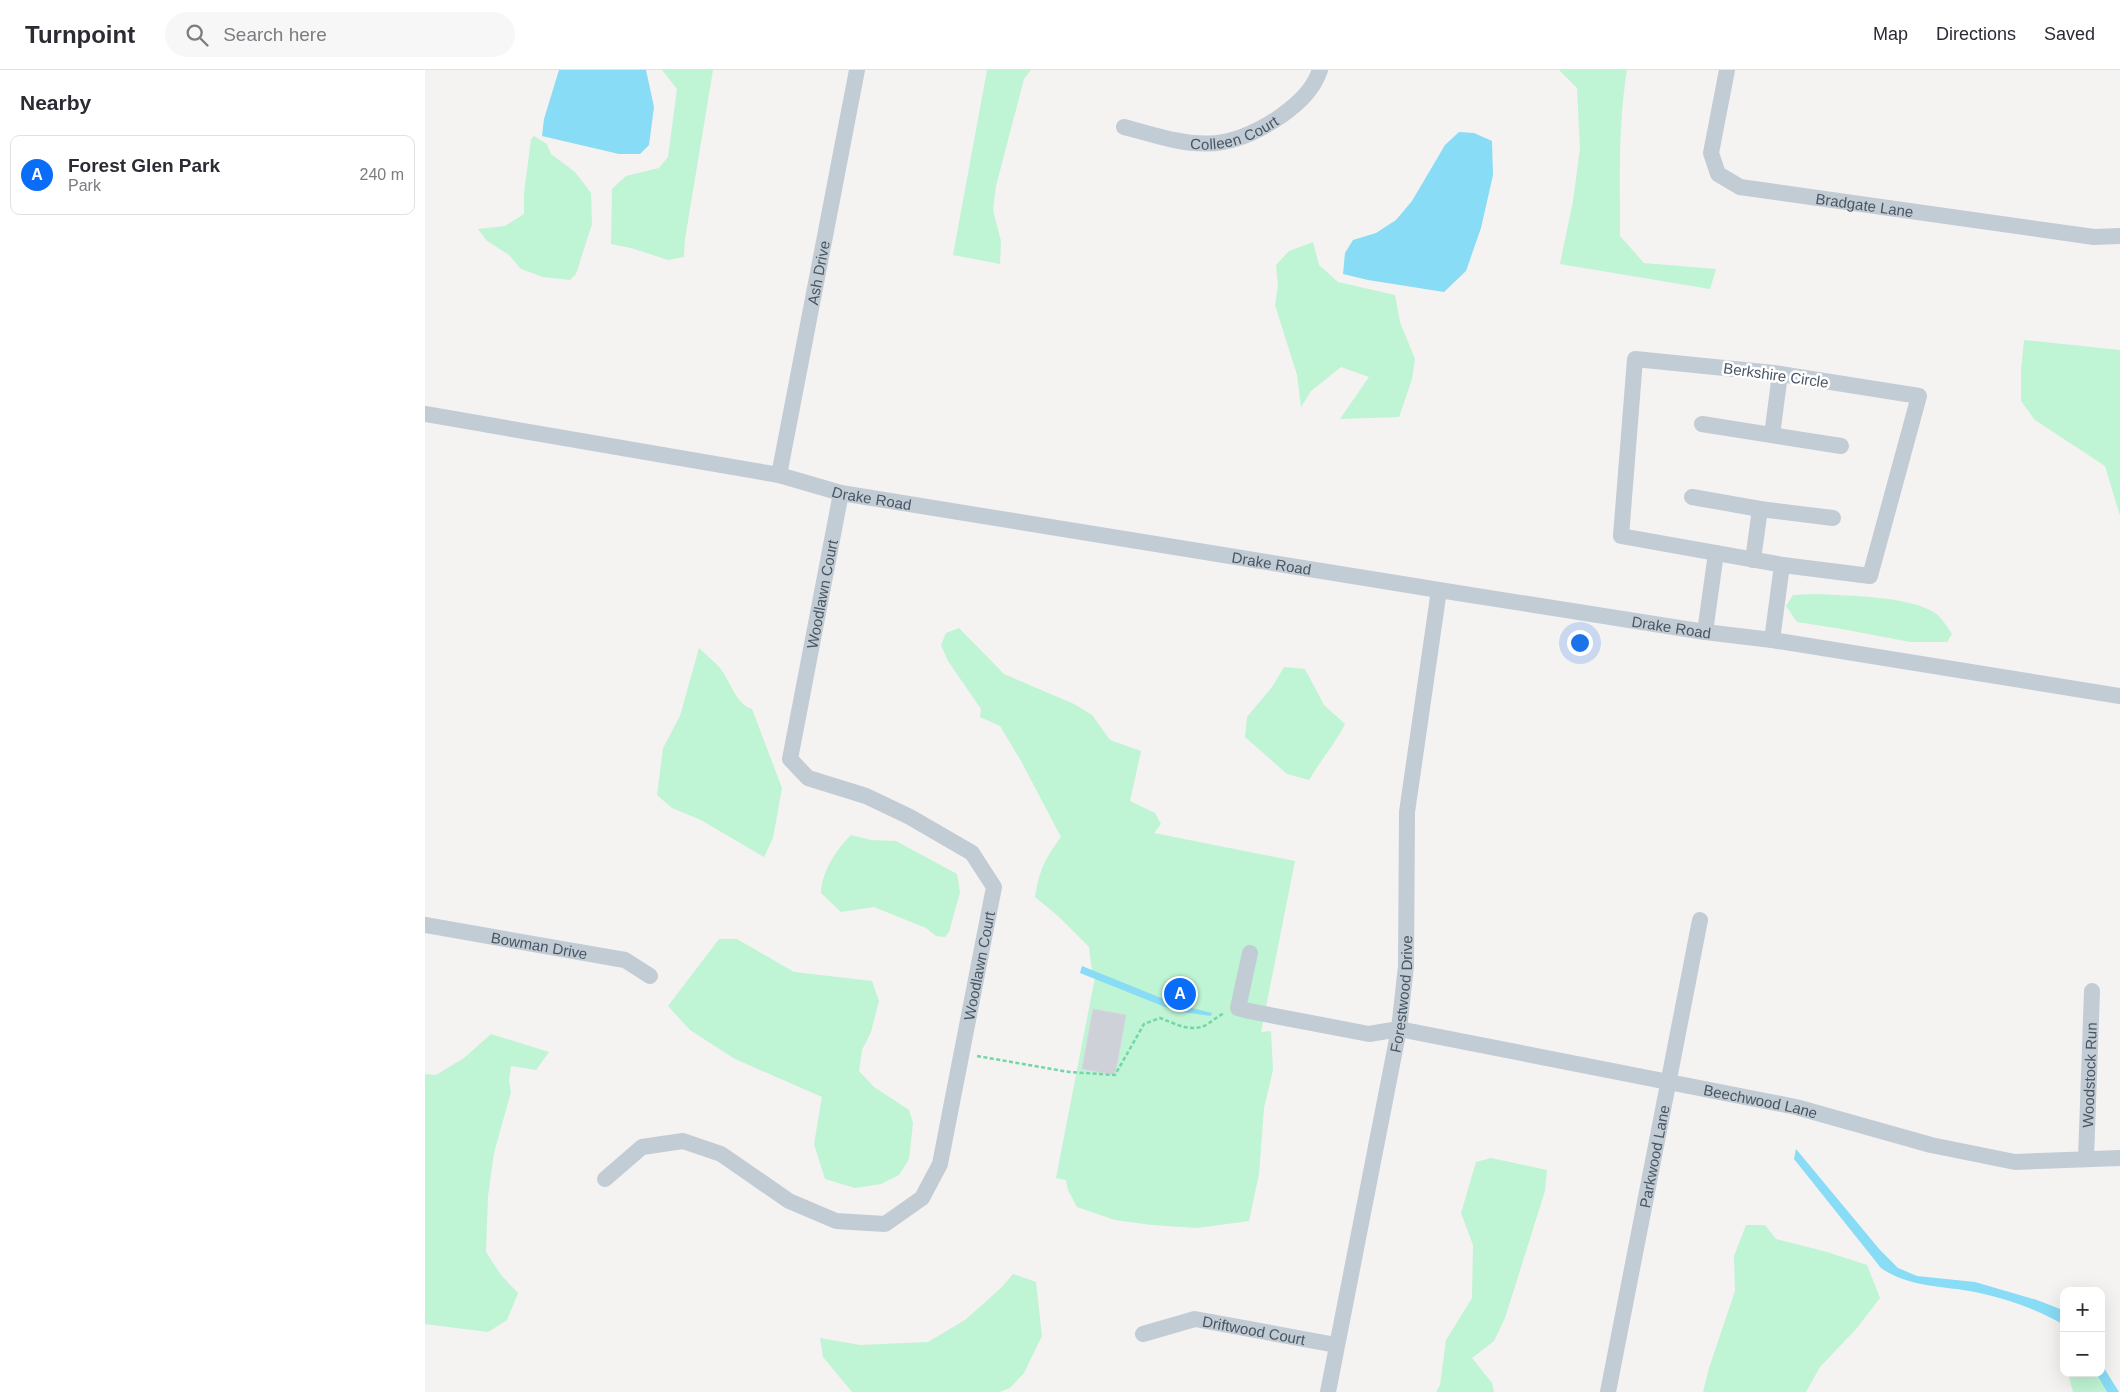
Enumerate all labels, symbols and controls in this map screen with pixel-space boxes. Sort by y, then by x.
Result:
search box [165,12,515,57]
text: Turnpoint [25,21,135,48]
icon: search [183,21,211,49]
text: Search here [223,24,327,45]
text: Map [1873,24,1908,44]
text: Directions [1936,24,2016,44]
text: Saved [2044,24,2095,44]
text: Nearby [20,91,91,114]
street label: Colleen Court [1190,111,1282,152]
text: Forest Glen Park [68,155,220,176]
text: A [31,166,43,183]
text: 240 m [360,166,404,183]
text: Park [68,177,101,194]
street label: Bradgate Lane [1815,189,1914,220]
street label: Ash Drive [803,239,832,306]
street label: Berkshire Circle [1722,359,1830,391]
street label: Drake Road [830,482,913,513]
street label: Woodlawn Court [803,537,841,650]
street label: Drake Road [1231,548,1312,578]
street label: Drake Road [1631,612,1712,641]
your location [1567,630,1593,656]
street label: Woodlawn Court [960,909,998,1022]
street label: Bowman Drive [490,928,589,962]
street label: Forestwood Drive [1386,935,1415,1054]
pin: A [1164,975,1196,1013]
street label: Woodstock Run [2079,1022,2099,1128]
street label: Beechwood Lane [1702,1081,1820,1121]
street label: Parkwood Lane [1636,1104,1672,1209]
map controls [2060,1287,2105,1377]
button: + [2060,1287,2105,1332]
street label: Driftwood Court [1201,1312,1308,1348]
button: − [2060,1332,2105,1377]

